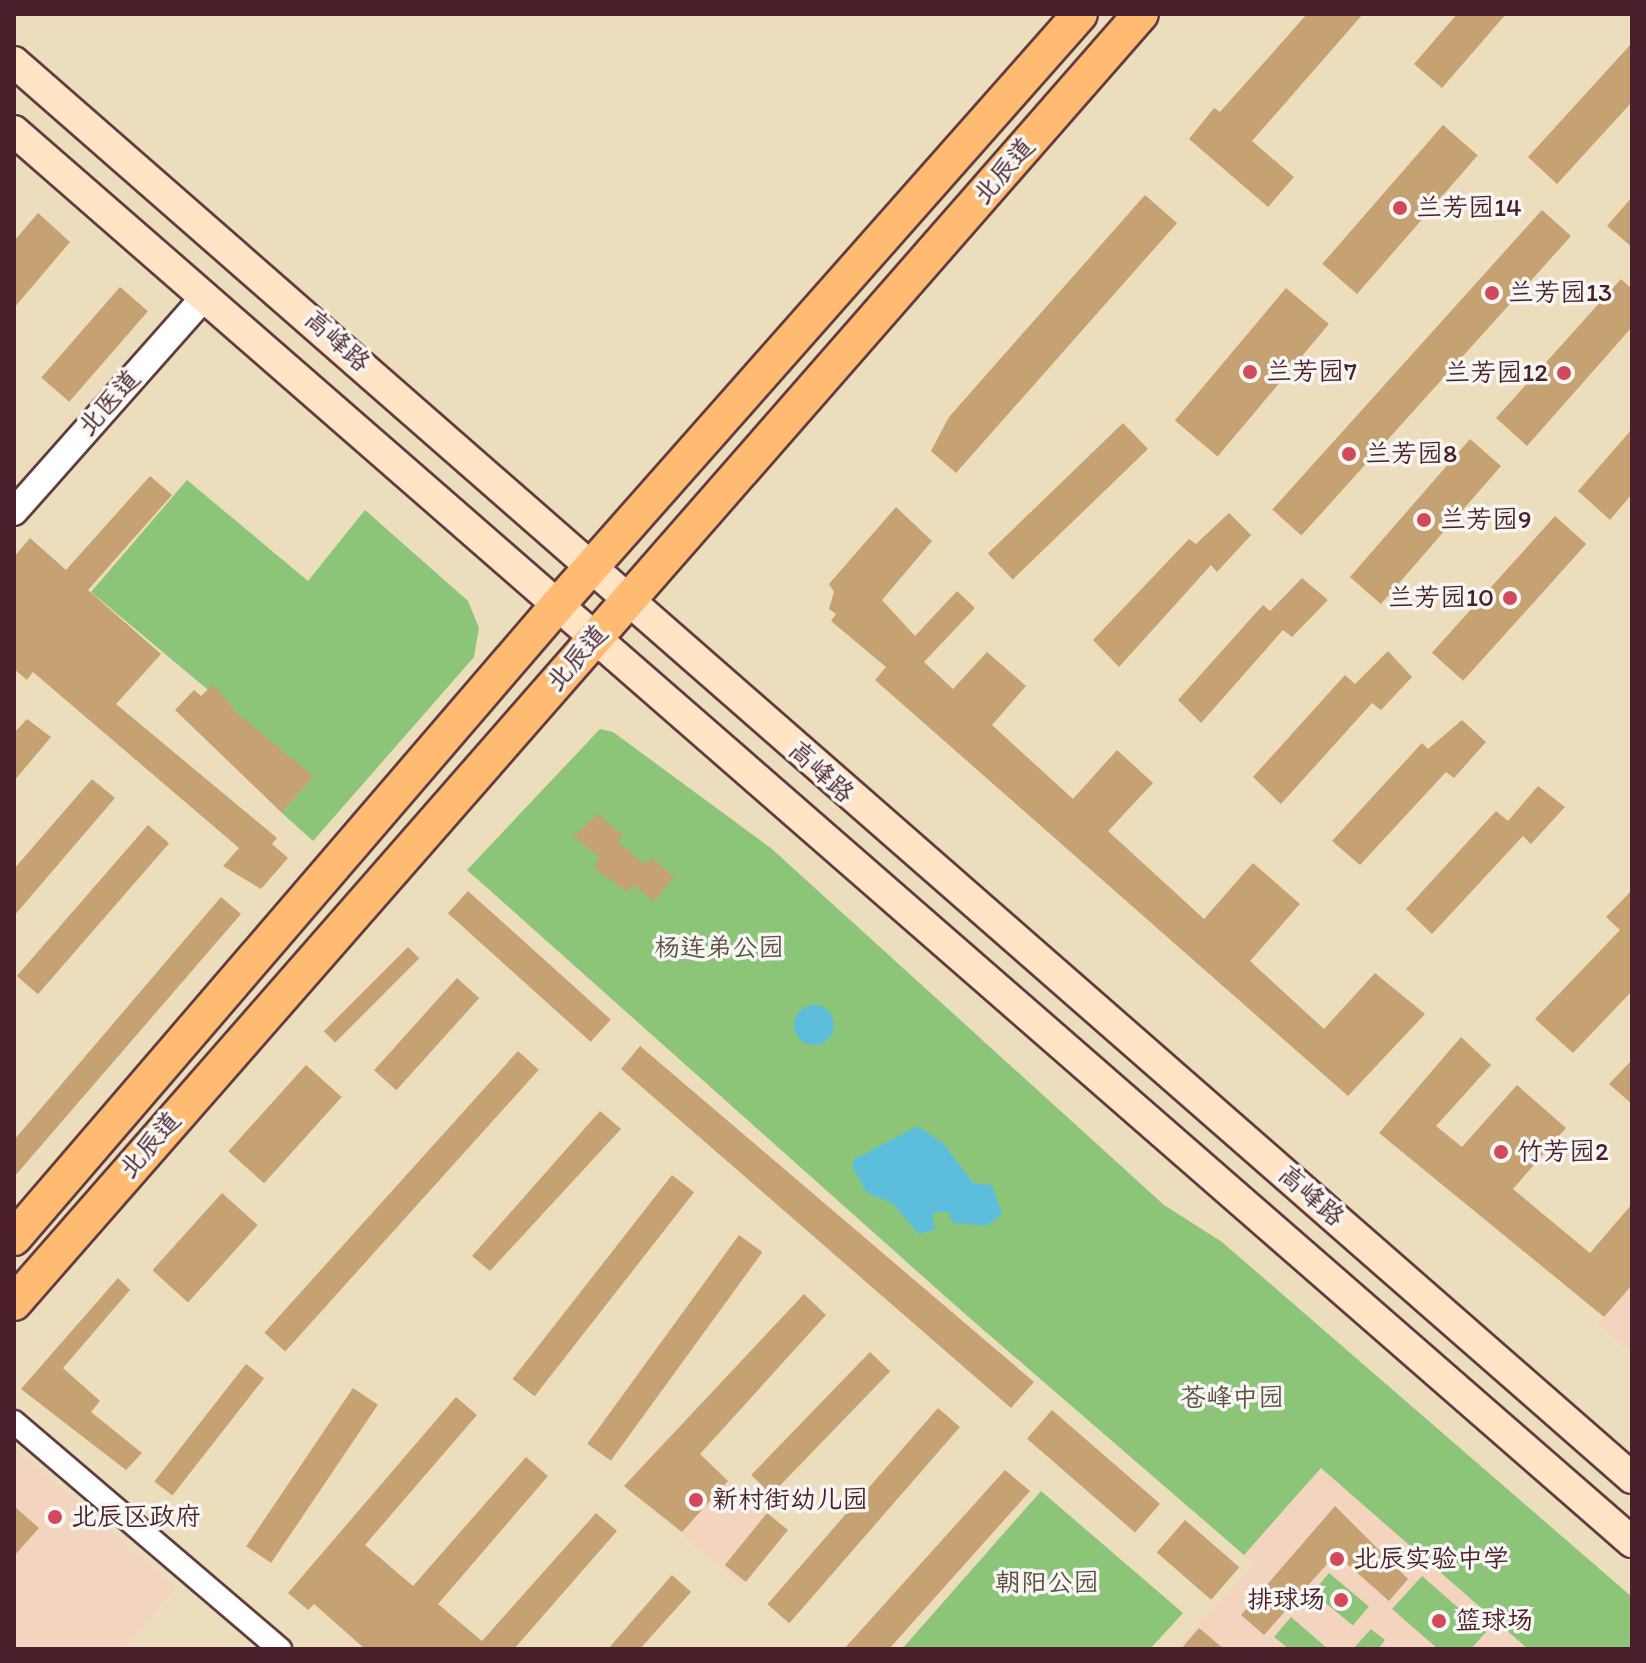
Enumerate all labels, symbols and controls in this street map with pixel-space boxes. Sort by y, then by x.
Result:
street label: 北辰道 [967,131,1041,211]
place label: 兰芳园14 [1416,192,1522,224]
marker: 兰芳园14 [1391,199,1409,217]
place label: 兰芳园13 [1508,277,1612,309]
marker: 兰芳园13 [1483,284,1501,302]
street label: 高峰路 [298,303,376,379]
place label: 兰芳园7 [1266,356,1357,388]
place label: 兰芳园12 [1444,357,1548,389]
marker: 兰芳园7 [1241,363,1259,381]
street label: 北医道 [71,364,147,442]
marker: 兰芳园12 [1555,364,1573,382]
place label: 兰芳园8 [1365,438,1457,470]
marker: 兰芳园8 [1340,445,1358,463]
place label: 兰芳园9 [1440,504,1532,536]
marker: 兰芳园9 [1415,511,1433,529]
place label: 兰芳园10 [1388,582,1494,614]
marker: 兰芳园10 [1501,589,1519,607]
street label: 北辰道 [540,618,614,698]
street label: 高峰路 [782,734,860,810]
park label: 杨连弟公园 [654,932,784,964]
street label: 北辰道 [113,1105,187,1185]
place label: 竹芳园2 [1517,1136,1609,1168]
marker: 竹芳园2 [1492,1143,1510,1161]
street label: 高峰路 [1271,1159,1351,1233]
park label: 苍峰中园 [1180,1382,1284,1414]
place label: 新村街幼儿园 [712,1484,868,1516]
marker: 新村街幼儿园 [687,1491,705,1509]
place label: 北辰区政府 [71,1501,201,1533]
marker: 北辰区政府 [46,1508,64,1526]
place label: 北辰实验中学 [1353,1543,1509,1575]
marker: 北辰实验中学 [1328,1550,1346,1568]
park label: 朝阳公园 [995,1567,1099,1599]
place label: 排球场 [1247,1584,1325,1616]
marker: 排球场 [1332,1591,1350,1609]
place label: 篮球场 [1455,1605,1533,1637]
marker: 篮球场 [1430,1612,1448,1630]

